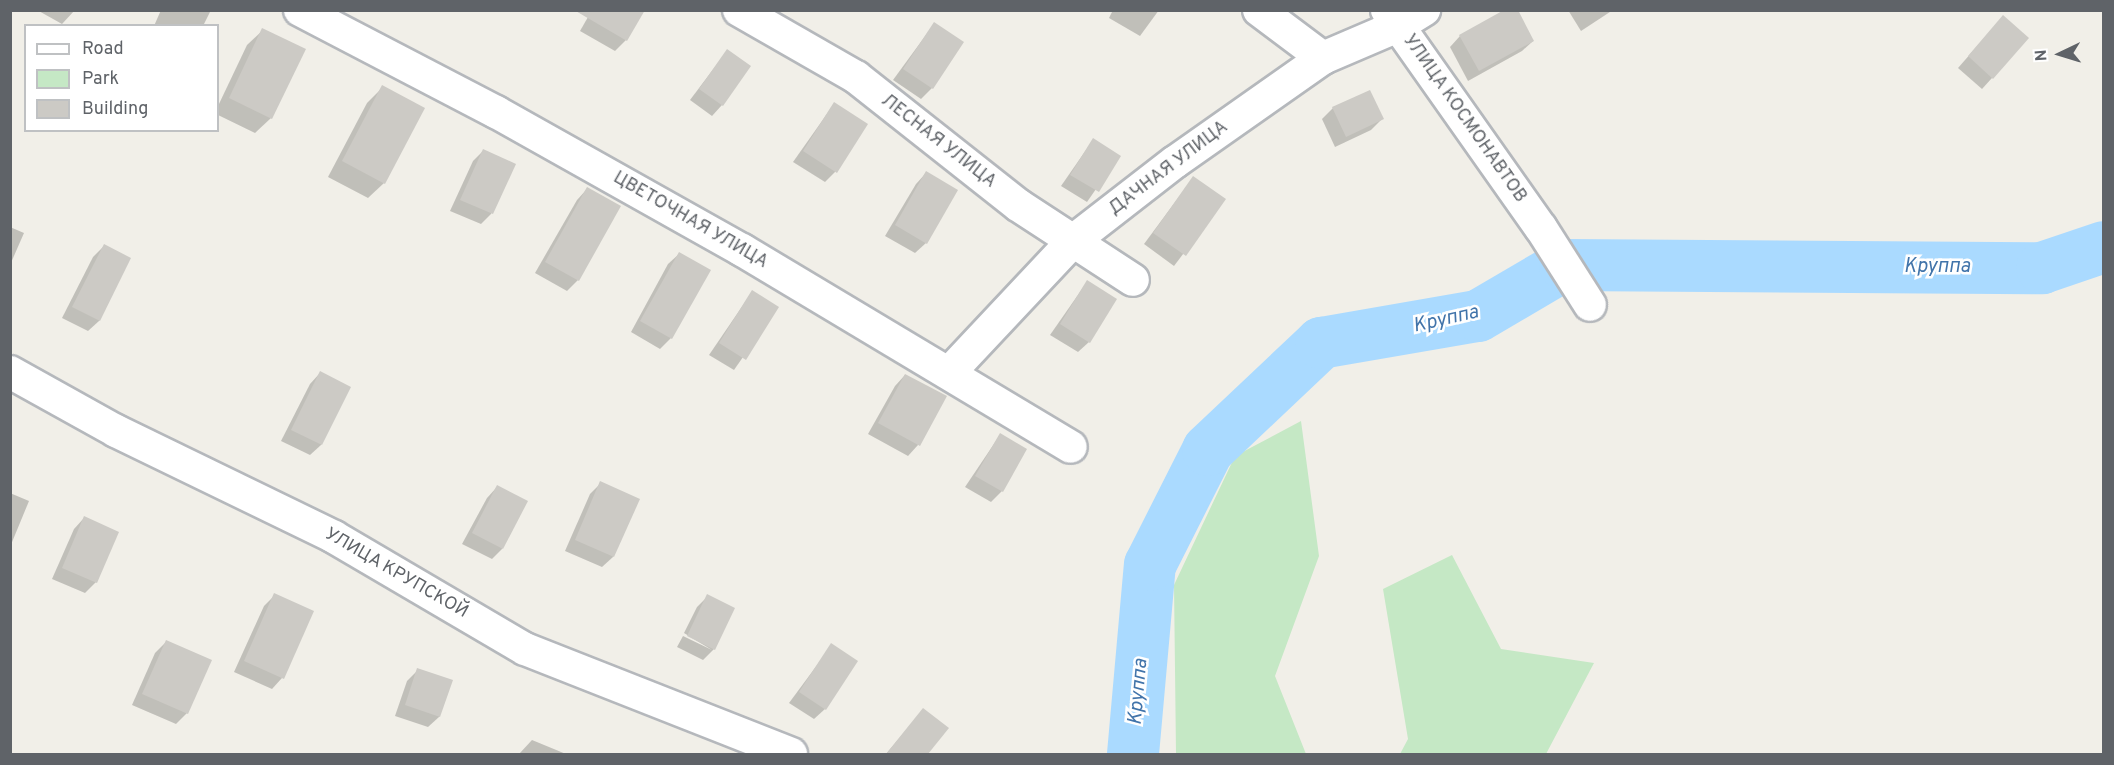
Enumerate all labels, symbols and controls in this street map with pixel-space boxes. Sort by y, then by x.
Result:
legend [24,24,219,132]
north arrow [2030,24,2090,84]
street label: УЛИЦА КОСМОНАВТОВ [1398,30,1530,208]
text: Road [82,38,124,61]
text: N [2032,49,2052,62]
text: Park [82,68,119,91]
street label: ЛЕСНАЯ УЛИЦА [876,90,1000,194]
text: Building [82,98,148,121]
street label: ДАЧНАЯ УЛИЦА [1105,117,1233,221]
street label: ЦВЕТОЧНАЯ УЛИЦА [609,168,771,274]
water label: Круппа [1904,255,1970,279]
water label: Круппа [1411,301,1481,339]
street label: УЛИЦА КРУПСКОЙ [320,524,472,624]
water label: Круппа [1124,658,1154,726]

